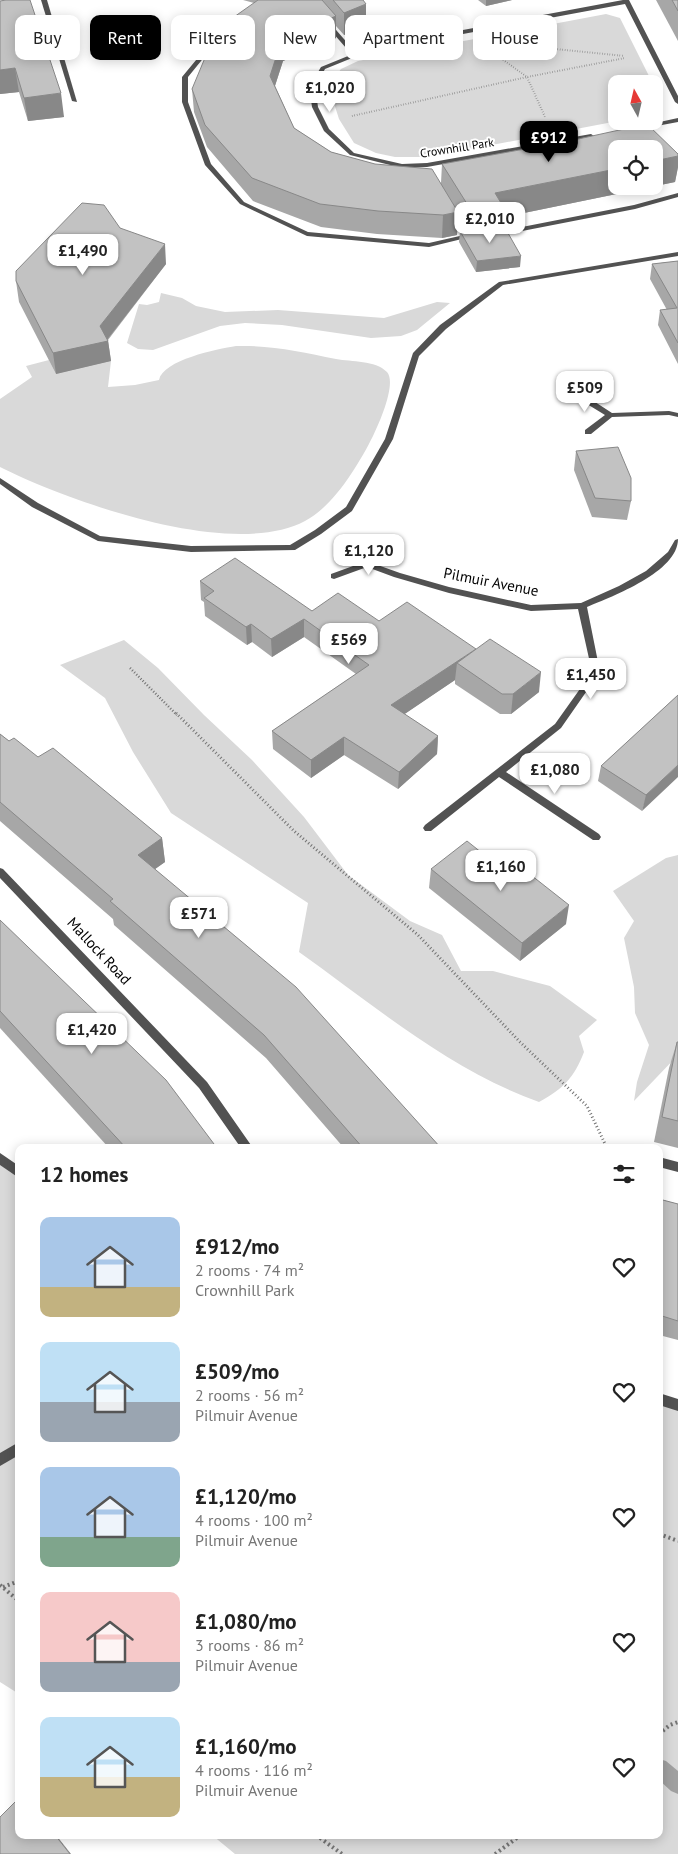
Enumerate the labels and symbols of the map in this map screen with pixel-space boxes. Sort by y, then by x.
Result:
pin: £1,020 [289,70,371,113]
north arrow [608,75,662,130]
pin: £912 [519,120,579,163]
street label: Crownhill Park [419,134,495,161]
pin: £2,010 [449,202,531,244]
pin: £1,490 [42,234,124,276]
pin: £509 [555,370,615,413]
pin: £1,120 [328,534,410,576]
street label: Pilmuir Avenue [442,563,540,600]
pin: £569 [319,622,379,665]
pin: £1,450 [550,658,632,700]
pin: £1,080 [514,752,596,795]
pin: £1,160 [460,850,542,892]
pin: £571 [169,896,229,939]
street label: Mallock Road [63,913,135,988]
pin: £1,420 [51,1012,133,1055]

